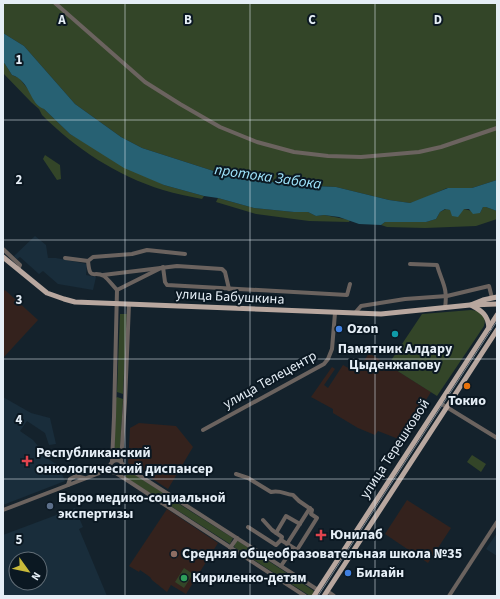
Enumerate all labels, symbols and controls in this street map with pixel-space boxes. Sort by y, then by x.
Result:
text: A [57,11,66,29]
text: B [184,11,192,29]
text: C [308,11,316,29]
text: D [434,11,442,29]
text: 1 [16,51,23,69]
water label: протока Забока [213,159,323,195]
text: 2 [16,171,23,189]
street label: улица Бабушкина [175,284,285,310]
text: 3 [16,291,23,309]
place label: Ozon [347,319,378,339]
marker: Ozon [334,324,344,334]
marker: Памятник Алдару Цыденжапову [390,329,400,339]
place label: Памятник Алдару Цыденжапову [338,339,453,375]
street label: улица Телецентр [220,346,321,414]
marker: Токио [462,381,472,391]
place label: Токио [448,391,486,411]
street label: улица Терешковой [355,395,435,503]
text: 4 [16,411,23,429]
place label: Республиканский онкологический диспансер [36,443,213,479]
marker: Республиканский онкологический диспансер [21,455,33,467]
place label: Бюро медико-социальной экспертизы [58,488,226,524]
marker: Бюро медико-социальной экспертизы [45,501,55,511]
place label: Юнилаб [330,525,383,545]
marker: Юнилаб [315,529,327,541]
text: 5 [16,531,23,549]
place label: Средняя общеобразовательная школа №35 [182,544,462,564]
marker: Средняя общеобразовательная школа №35 [169,549,179,559]
north arrow [8,551,48,591]
place label: Билайн [356,563,404,583]
place label: Кириленко-детям [192,568,307,588]
marker: Билайн [343,568,353,578]
text: N [28,569,44,583]
marker: Кириленко-детям [179,573,189,583]

